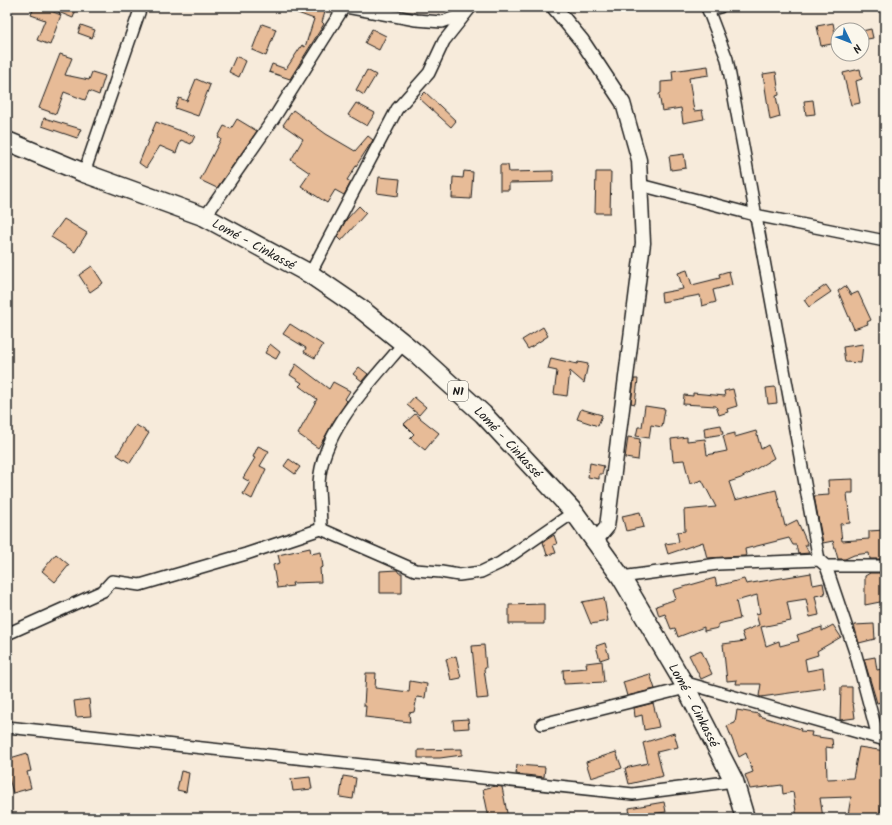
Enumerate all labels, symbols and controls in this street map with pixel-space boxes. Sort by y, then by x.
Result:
north arrow [830,22,870,62]
text: N [848,39,866,57]
street label: Lomé - Cinkassé [208,214,300,277]
road number: N1 [448,381,468,401]
street label: Lomé - Cinkassé [469,402,547,484]
street label: Lomé - Cinkassé [662,660,724,752]

